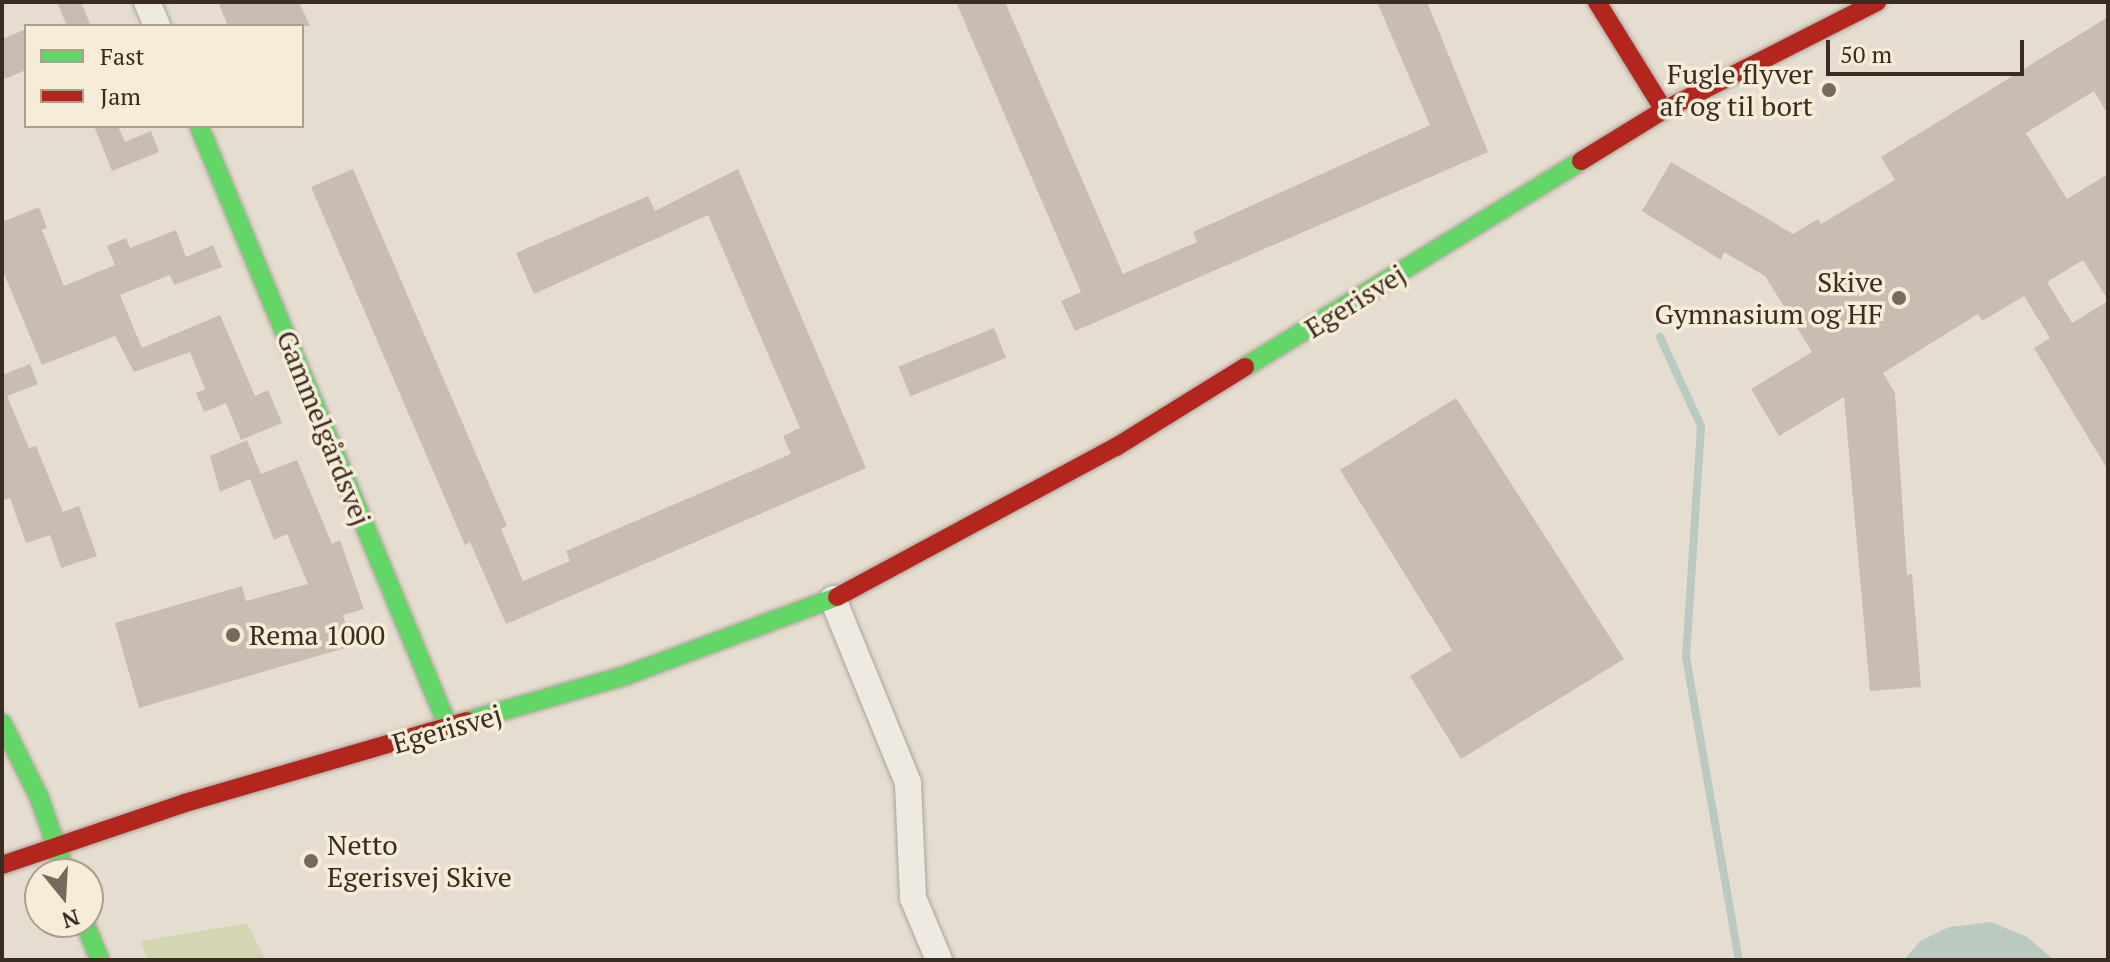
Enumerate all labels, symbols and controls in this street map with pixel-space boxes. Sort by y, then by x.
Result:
legend [24,24,304,128]
scale bar [1830,24,2028,74]
text: 50 m [1840,38,1892,70]
text: Fast [100,40,144,72]
place label: Fugle flyver af og til bort [1660,57,1813,123]
text: Jam [100,80,141,112]
marker: Fugle flyver af og til bort [1820,81,1838,99]
street label: Egerisvej [1298,257,1412,345]
place label: Skive Gymnasium og HF [1654,265,1883,331]
marker: Skive Gymnasium og HF [1890,289,1908,307]
street label: Gammelgårdsvej [270,326,378,530]
place label: Rema 1000 [249,618,385,652]
marker: Rema 1000 [224,626,242,644]
street label: Egerisvej [388,697,506,761]
place label: Netto Egerisvej Skive [327,828,512,894]
marker: Netto Egerisvej Skive [302,852,320,870]
north arrow [24,858,104,938]
text: N [59,903,83,936]

